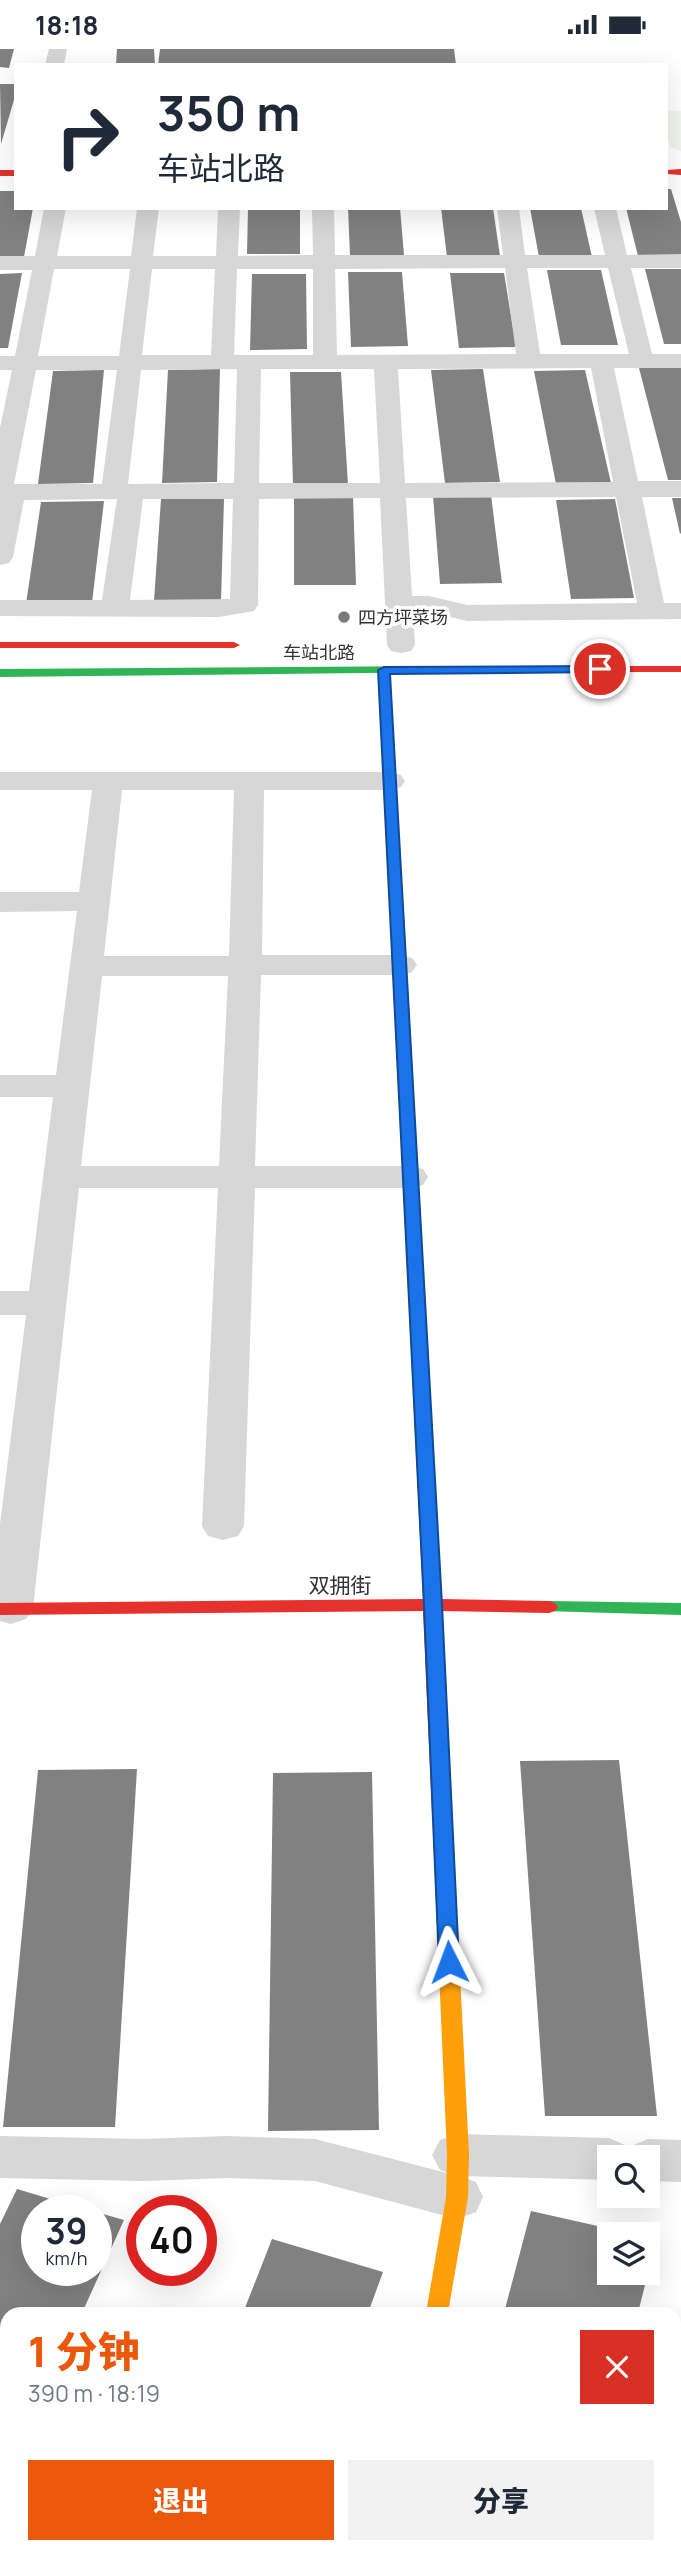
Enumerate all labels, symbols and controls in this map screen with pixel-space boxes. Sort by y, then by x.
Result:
text: 18:18 [35,7,99,43]
text: 350 m [157,79,300,146]
icon: right [42,91,133,182]
text: 车站北路 [157,146,285,190]
place label: 四方坪菜场 [358,605,448,629]
marker: 四方坪菜场 [336,609,352,625]
pin [570,639,630,699]
street label: 车站北路 [283,640,355,664]
icon: arrive [581,650,619,688]
street label: 双拥街 [309,1571,372,1599]
position arrow [412,1925,486,1999]
map controls [597,2145,660,2285]
button: search [597,2145,660,2208]
speed limit sign: 40 [126,2195,217,2286]
text: 39 [45,2207,88,2255]
button: layers [597,2222,660,2285]
text: km/h [46,2246,87,2270]
text: 1 分钟 [28,2322,139,2380]
button: close [580,2330,654,2404]
text: 390 m · 18:19 [28,2377,160,2409]
button: 退出 [28,2460,334,2540]
button: 分享 [348,2460,654,2540]

